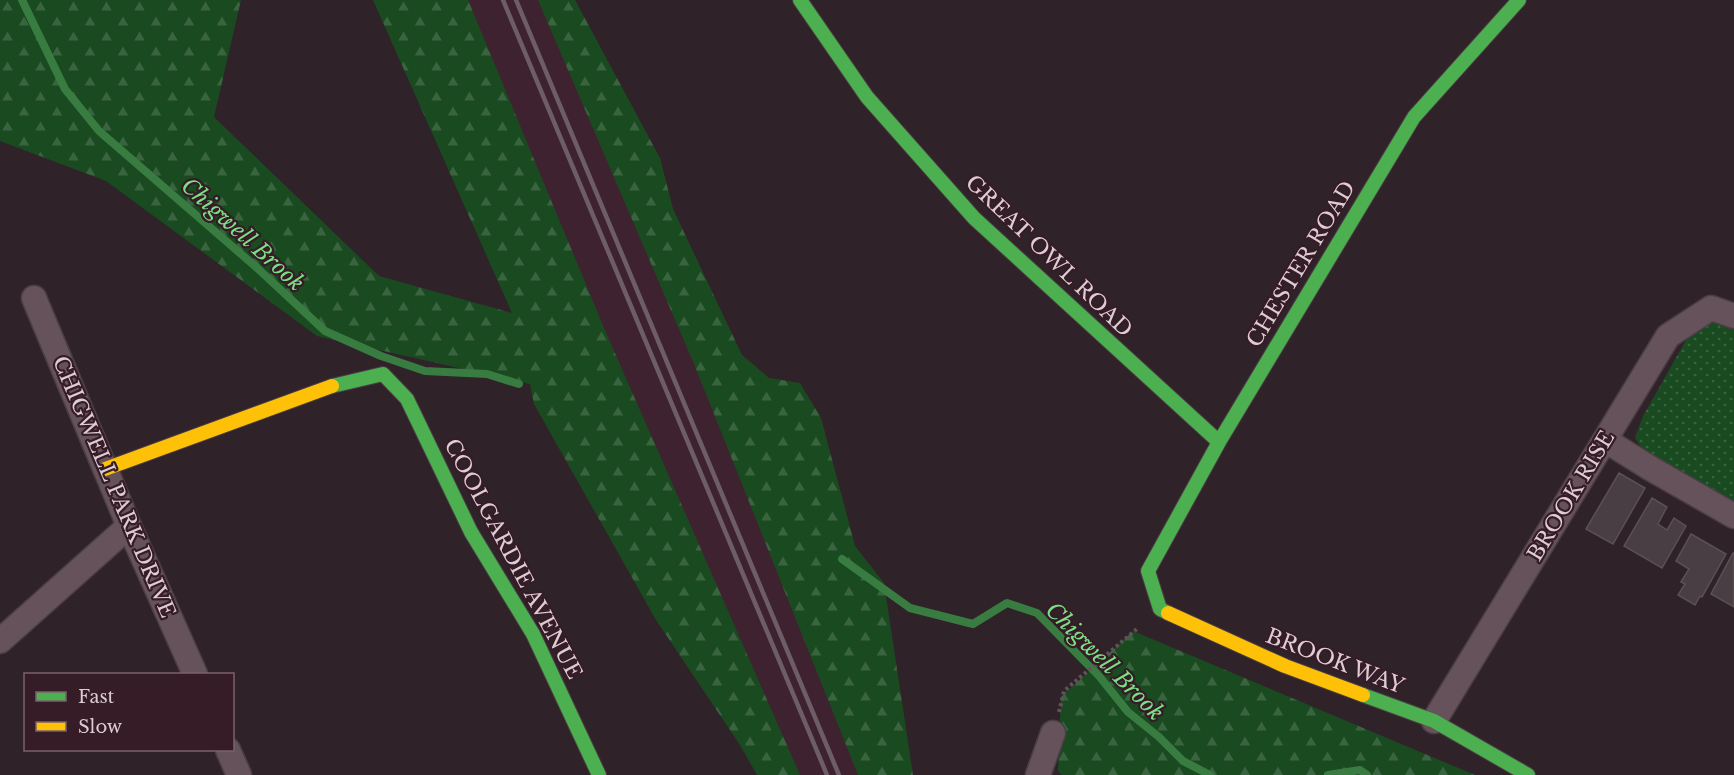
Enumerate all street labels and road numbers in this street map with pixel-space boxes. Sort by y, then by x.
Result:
street label: GREAT OWL ROAD [960,170,1138,342]
street label: CHESTER ROAD [1241,176,1361,352]
street label: CHIGWELL PARK DRIVE [47,352,181,622]
street label: BROOK RISE [1522,426,1620,566]
street label: COOLGARDIE AVENUE [439,434,587,684]
street label: BROOK WAY [1262,623,1408,700]

